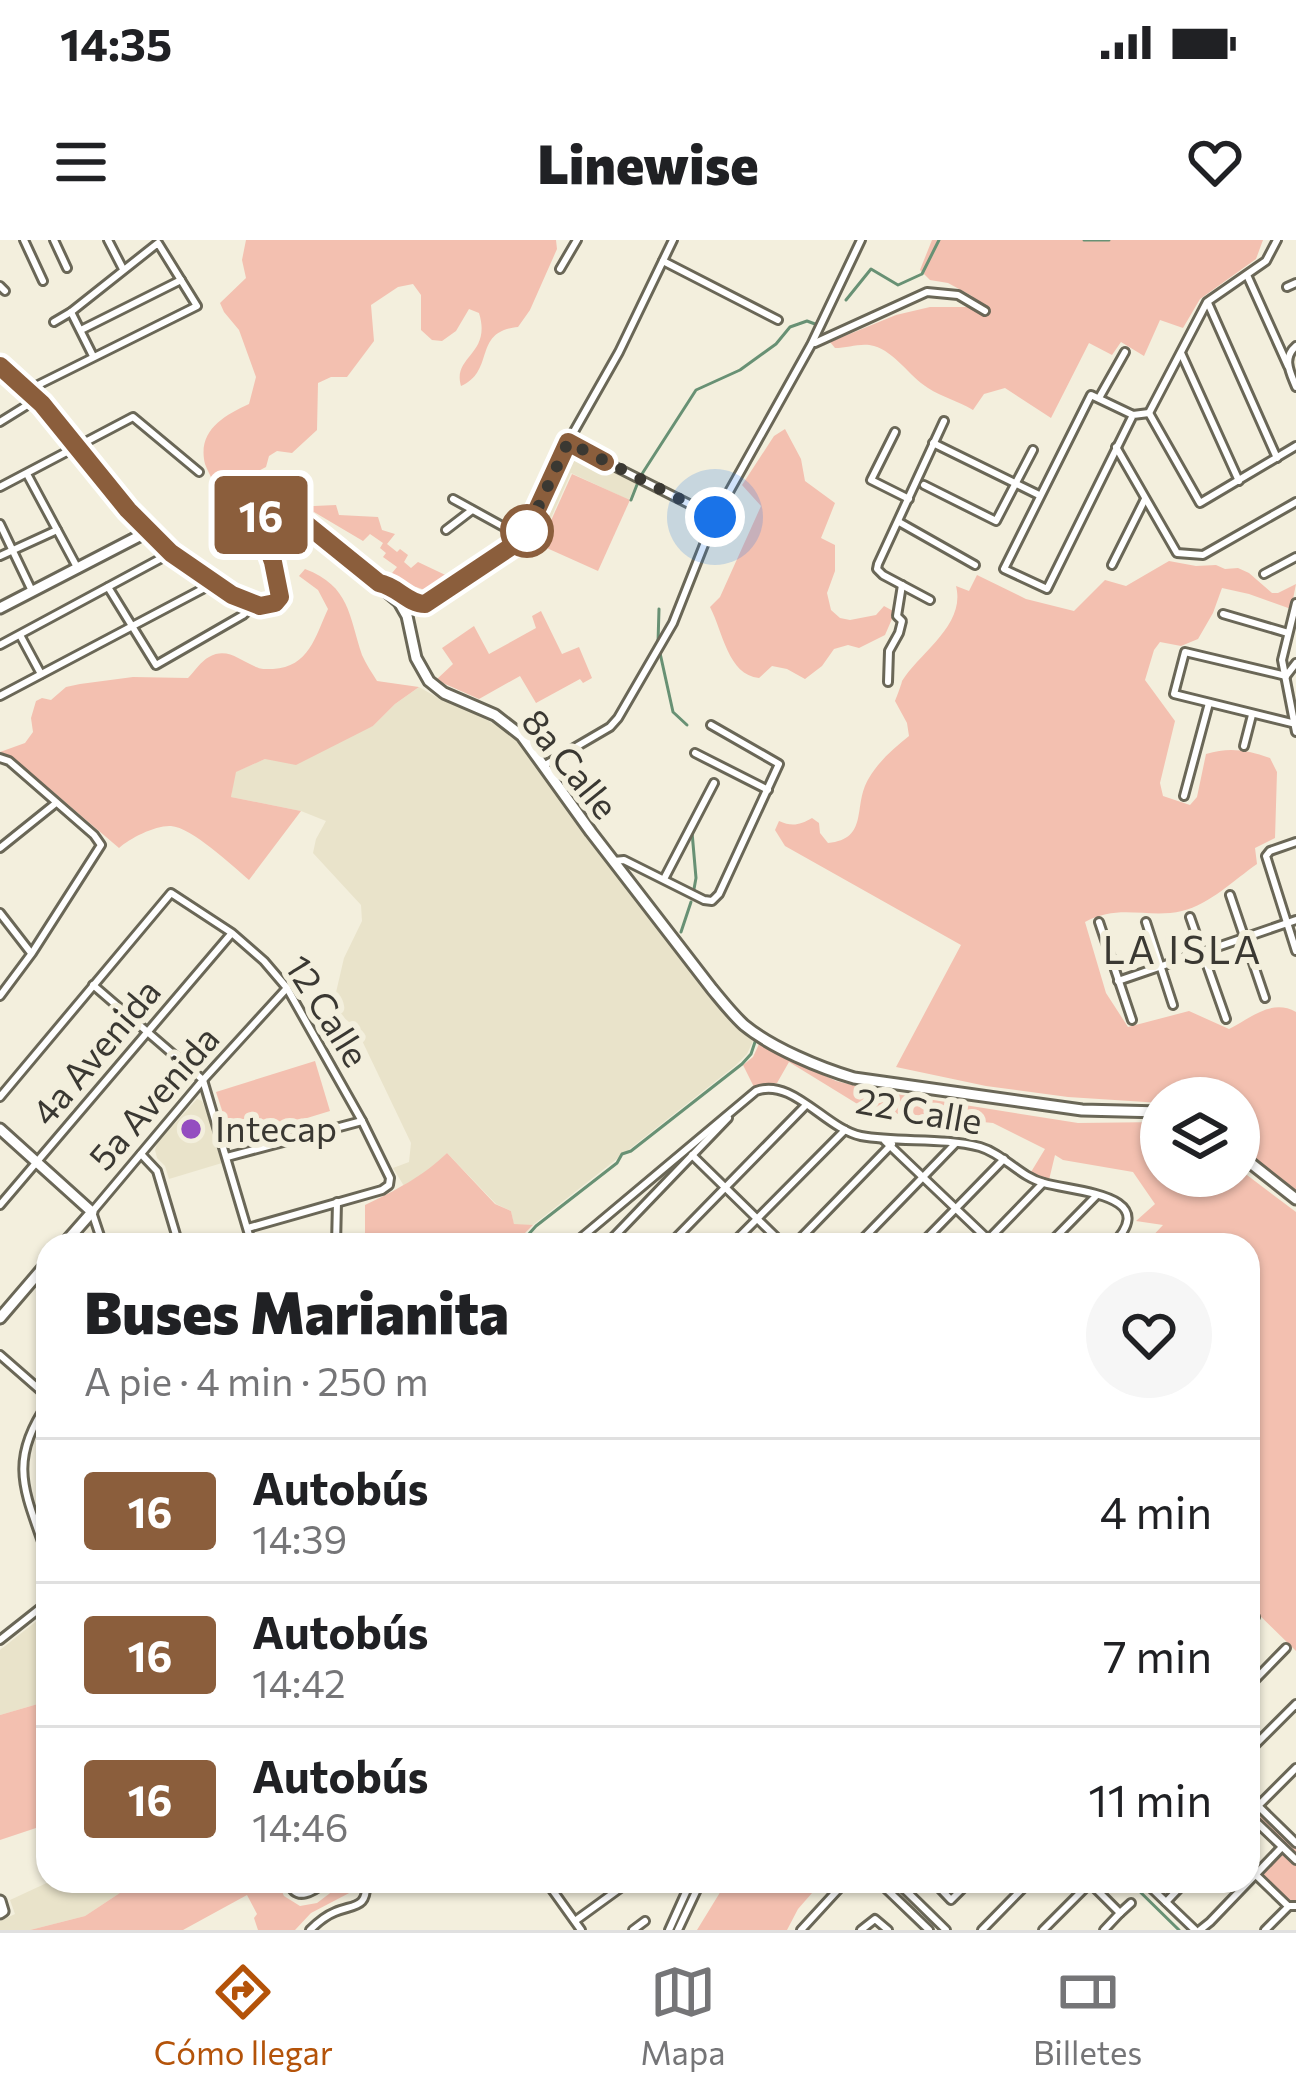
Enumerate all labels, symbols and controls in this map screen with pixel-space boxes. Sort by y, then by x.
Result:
text: 14:35 [60,15,172,70]
icon: menu [48,129,114,195]
text: Linewise [537,129,759,195]
icon: heart [1182,129,1248,195]
line badge: 16 [207,476,315,554]
your location [685,487,745,547]
text: 16 [239,489,283,541]
unlabelled marker [502,506,552,556]
street label: 8a Calle [514,699,629,826]
district label: LA ISLA [1103,924,1263,972]
street label: 12 Calle [277,946,380,1074]
street label: 4a Avenida [21,969,168,1133]
street label: 5a Avenida [78,1016,227,1178]
street label: 22 Calle [853,1076,986,1142]
map controls [1140,1077,1260,1197]
button: layers [1140,1077,1260,1197]
place label: Intecap [215,1105,337,1149]
marker: Intecap [178,1116,204,1142]
button: heart [1086,1272,1212,1398]
text: Buses Marianita [84,1276,509,1346]
text: A pie · 4 min · 250 m [84,1356,429,1404]
text: Autobús [252,1459,429,1514]
text: 4 min [1100,1483,1212,1538]
text: 16 [128,1485,172,1537]
text: 14:39 [252,1514,347,1562]
text: Autobús [252,1603,429,1658]
text: 7 min [1103,1627,1212,1682]
text: 16 [128,1629,172,1681]
text: 14:42 [252,1658,346,1706]
text: Autobús [252,1747,429,1802]
text: 11 min [1088,1771,1212,1826]
text: 16 [128,1773,172,1825]
text: 14:46 [252,1802,348,1850]
tab: Cómo llegar [154,1959,333,2072]
tab: Mapa [640,1959,726,2072]
tab: Billetes [1033,1959,1142,2072]

